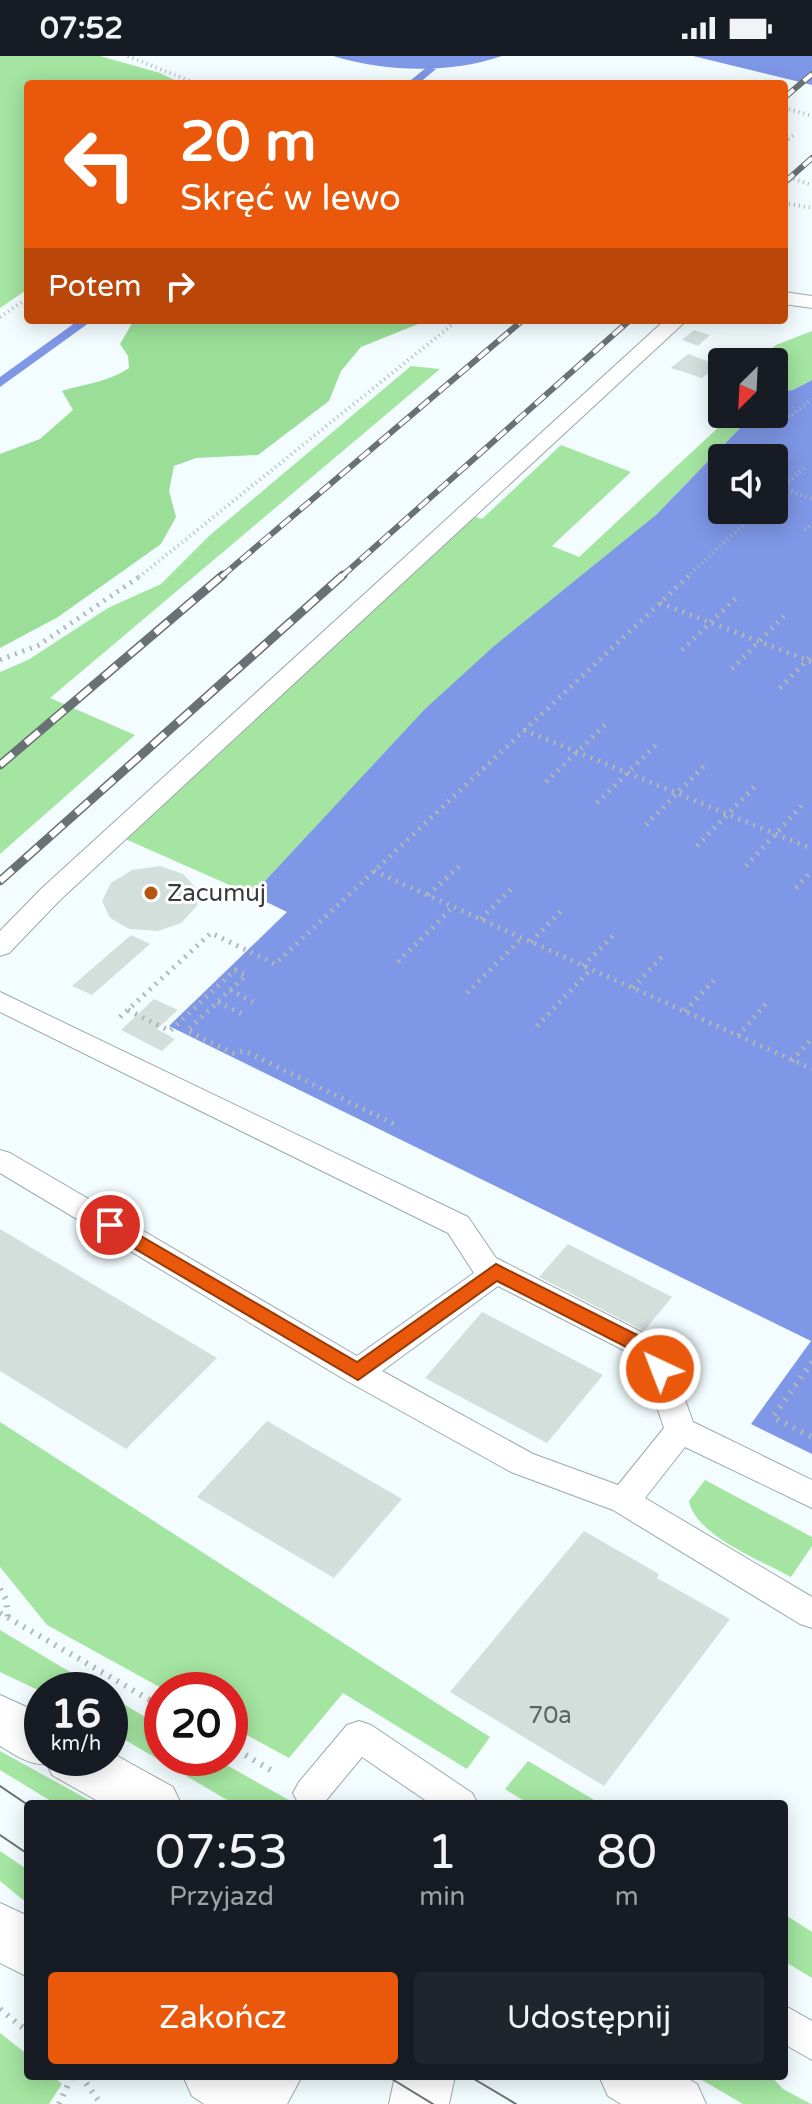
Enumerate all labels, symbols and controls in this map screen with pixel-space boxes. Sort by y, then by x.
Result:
text: 07:52 [40,10,123,47]
text: 20 m [180,109,316,176]
icon: left [48,112,152,216]
text: Skręć w lewo [180,177,401,220]
icon: right [158,264,202,308]
text: Potem [48,268,142,305]
north arrow [708,348,788,428]
map controls [708,348,788,524]
button: sound [708,444,788,524]
place label: Zacumuj [167,879,266,908]
marker: Zacumuj [142,884,160,902]
pin [76,1191,144,1259]
icon: arrive [88,1203,132,1247]
position arrow [618,1327,702,1411]
speed limit sign: 20 [144,1672,248,1776]
text: 16 [51,1690,101,1738]
house number: 70a [528,1701,572,1730]
text: km/h [51,1732,101,1756]
text: 07:53 [155,1824,288,1882]
text: 1 [427,1824,457,1882]
text: 80 [597,1824,657,1882]
text: Przyjazd [169,1881,274,1912]
text: min [419,1881,465,1912]
text: m [615,1881,639,1912]
button: Zakończ [48,1972,398,2064]
button: Udostępnij [414,1972,764,2064]

